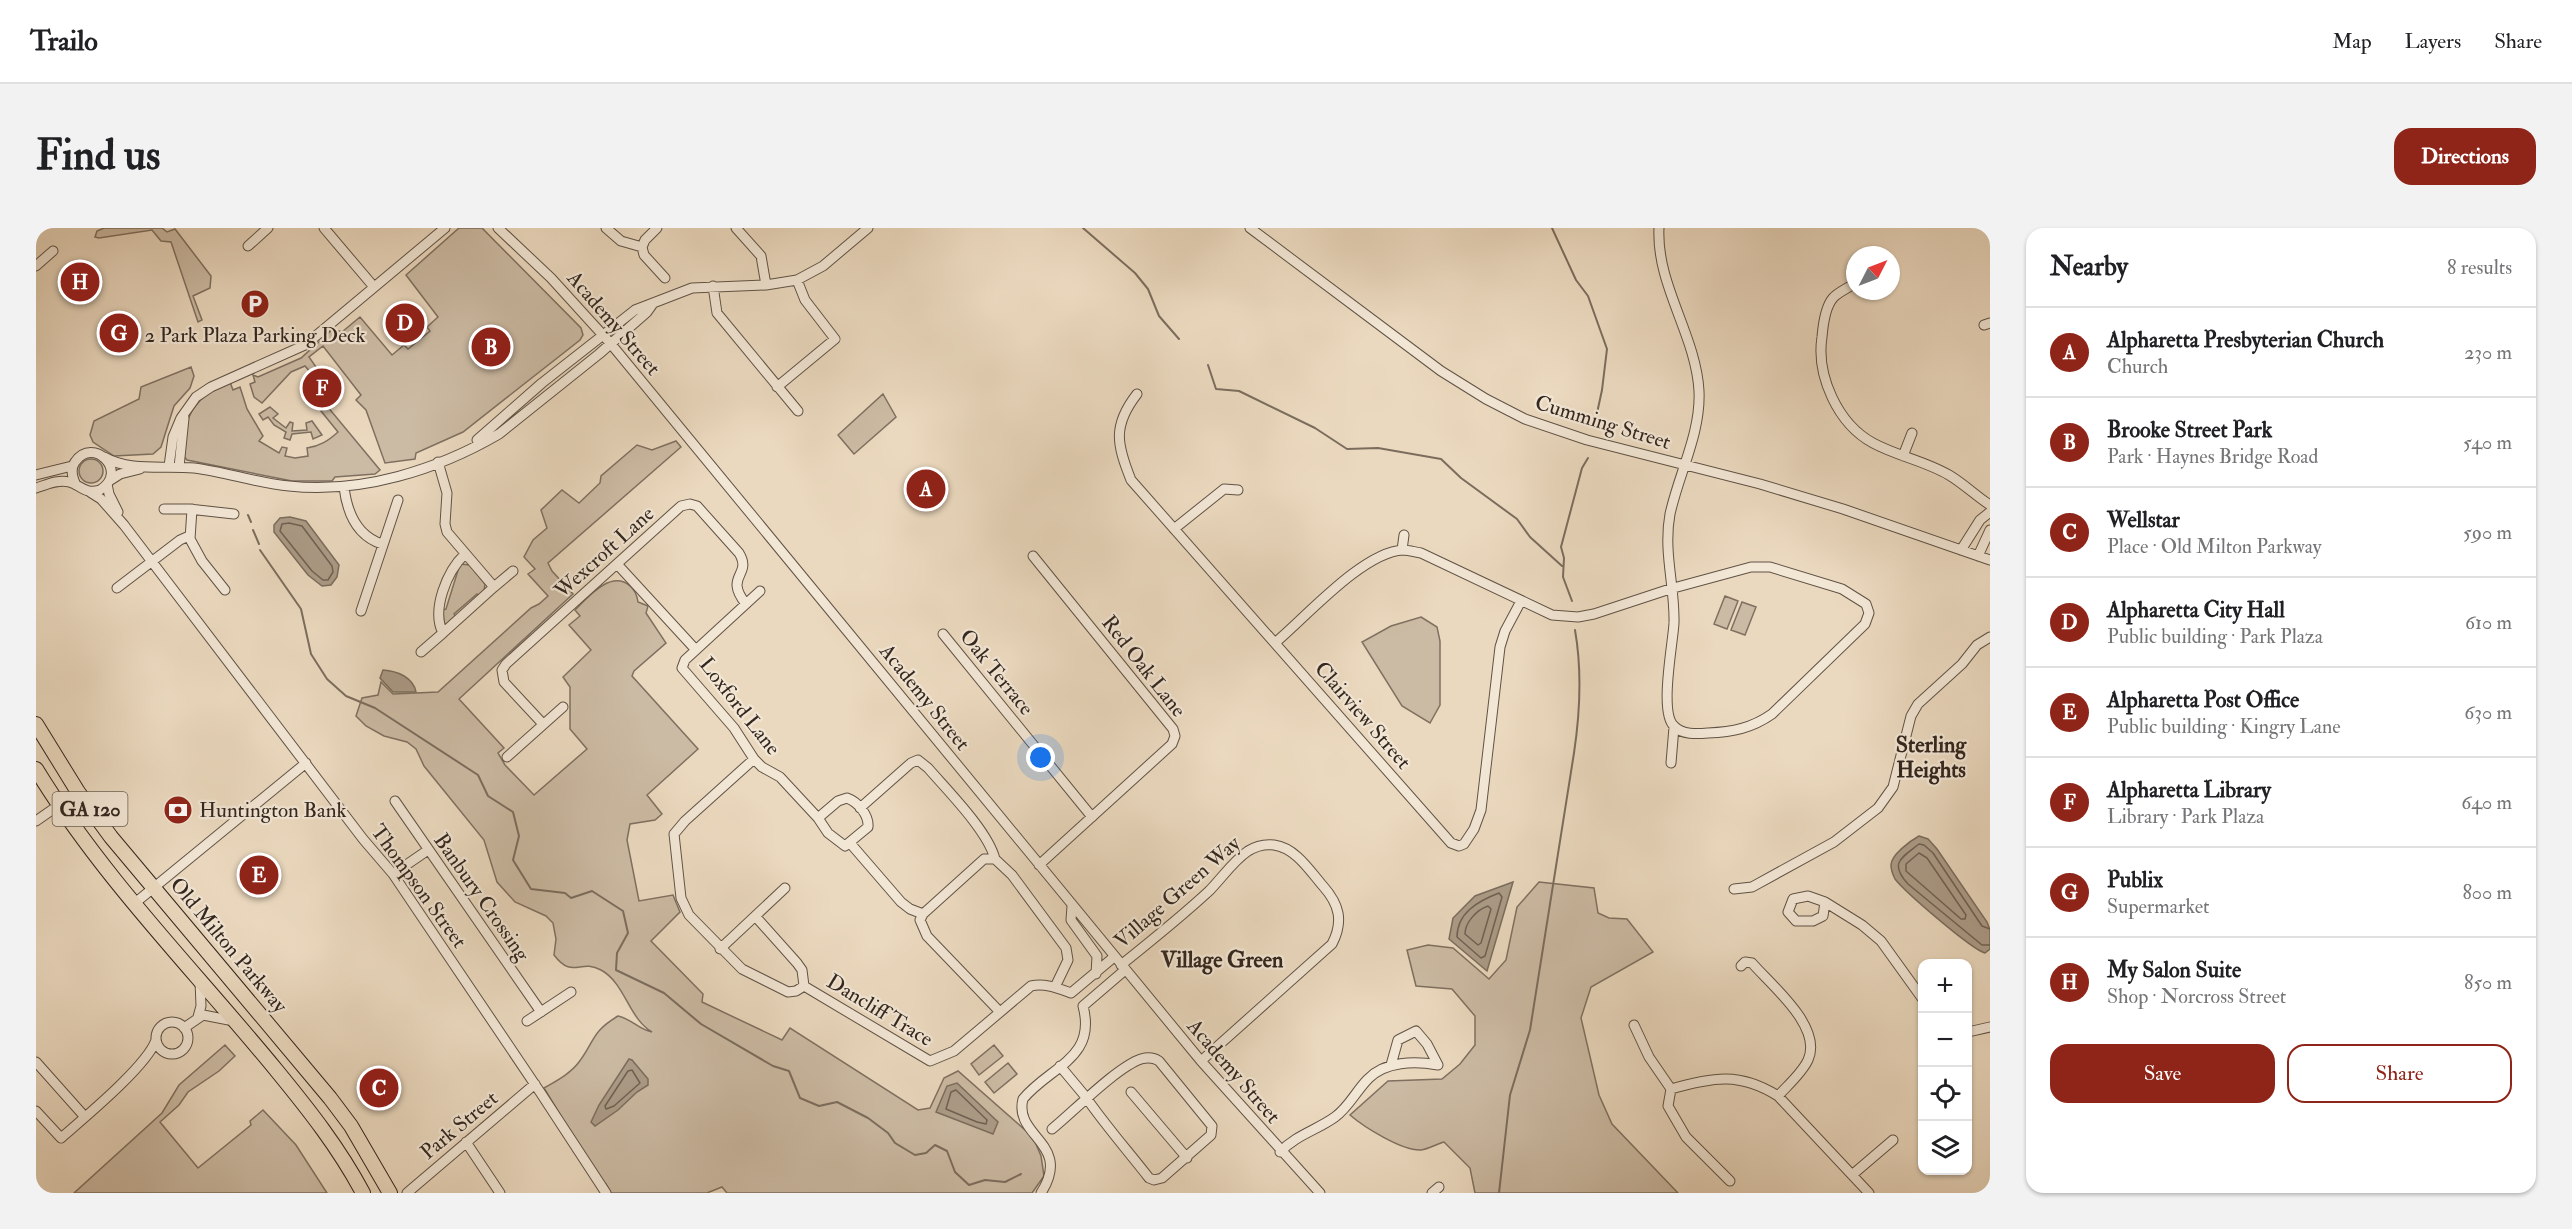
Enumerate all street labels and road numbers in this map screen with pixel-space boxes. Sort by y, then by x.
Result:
street label: Academy Street [560,265,667,381]
street label: Cumming Street [1532,389,1674,456]
street label: Wexcroft Lane [548,500,660,605]
street label: Red Oak Lane [1095,610,1192,723]
street label: Oak Terrace [954,624,1040,721]
street label: Academy Street [873,638,976,756]
street label: Loxford Lane [693,652,786,761]
street label: Clairview Street [1308,656,1417,775]
road number: GA 120 [52,792,128,826]
street label: Thompson Street [365,819,473,954]
street label: Banbury Crossing [428,828,536,967]
street label: Village Green Way [1109,830,1247,955]
street label: Old Milton Parkway [164,872,294,1019]
street label: Dancliff Trace [822,968,938,1053]
street label: Academy Street [1180,1013,1287,1129]
street label: Park Street [415,1085,504,1166]

